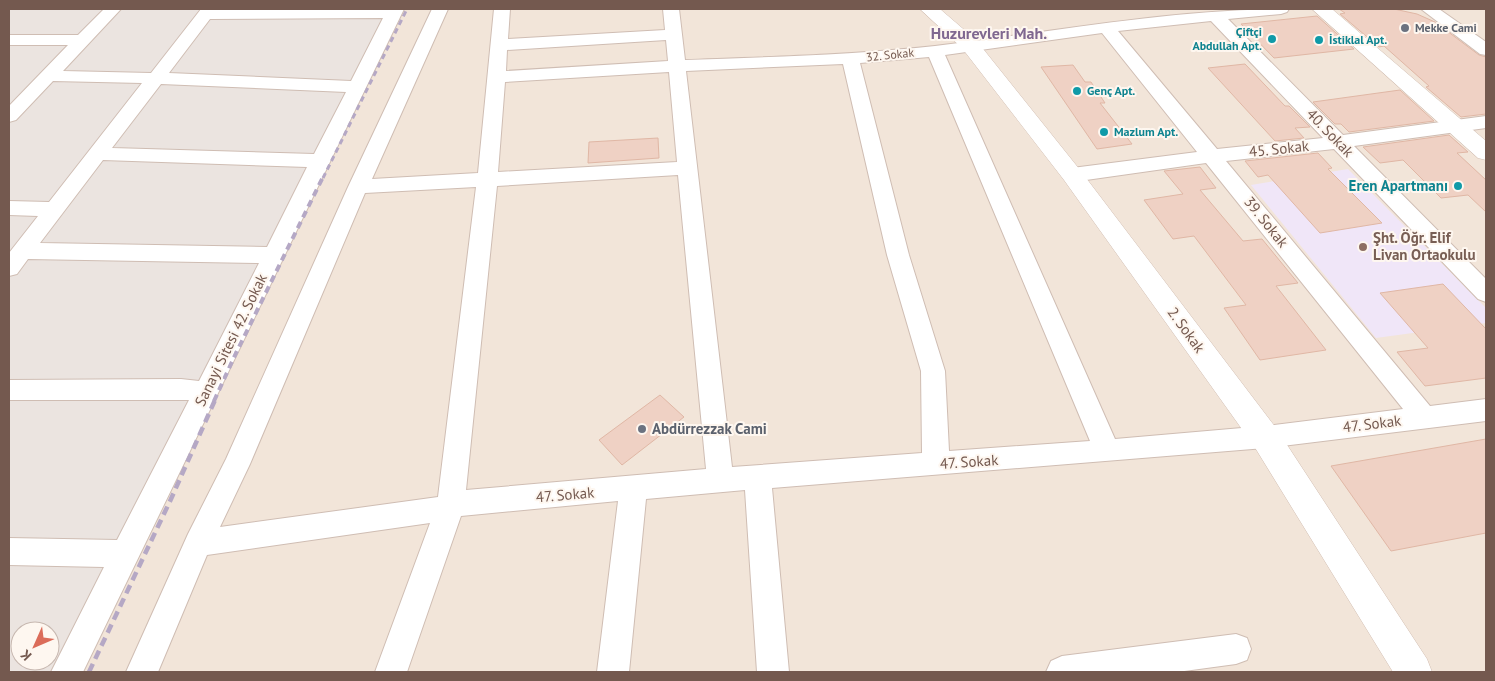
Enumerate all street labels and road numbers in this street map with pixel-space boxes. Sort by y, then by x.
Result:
street label: 32. Sokak [865,45,915,64]
street label: 40. Sokak [1303,104,1359,161]
street label: 45. Sokak [1248,136,1311,161]
street label: 39. Sokak [1240,192,1293,252]
street label: Sanayi Sitesi 42. Sokak [190,270,271,409]
street label: 2. Sokak [1163,303,1210,357]
street label: 47. Sokak [1342,410,1403,437]
street label: 47. Sokak [939,450,1000,473]
street label: 47. Sokak [535,482,596,507]

